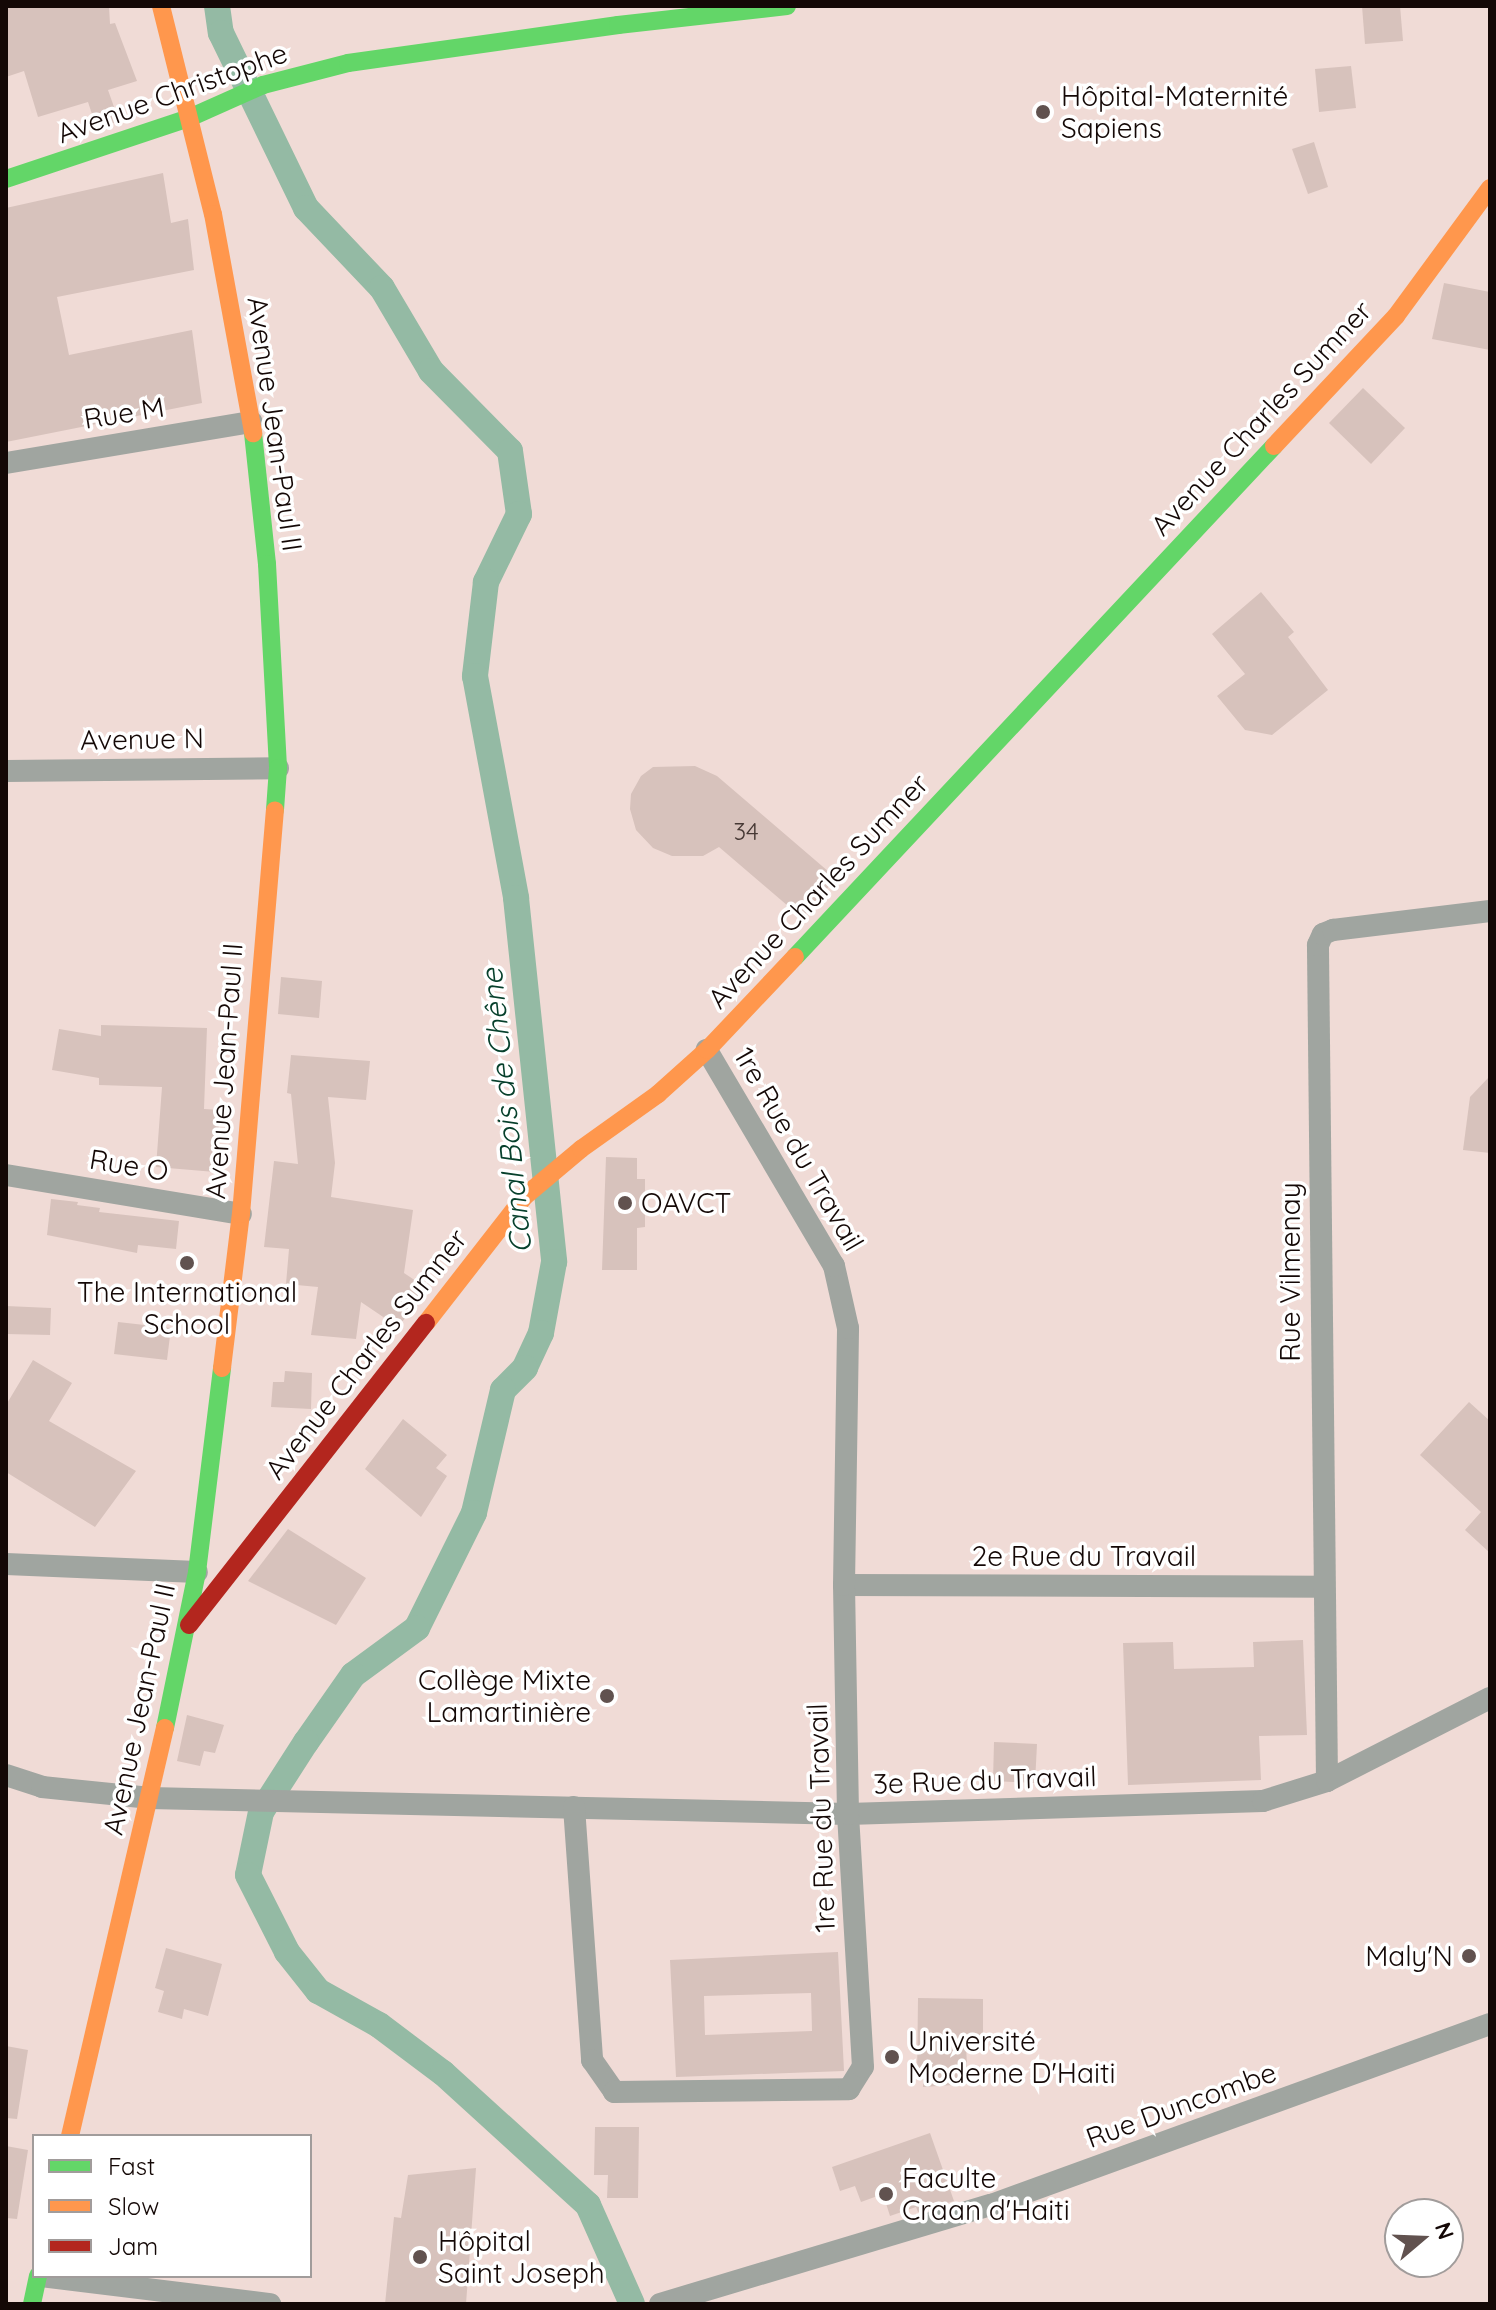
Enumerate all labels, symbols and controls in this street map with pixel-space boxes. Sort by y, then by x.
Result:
street label: Avenue Christophe [52,36,292,150]
place label: Hôpital-Maternité Sapiens [1061,79,1288,145]
marker: Hôpital-Maternité Sapiens [1032,101,1054,123]
street label: Avenue Charles Sumner [1144,294,1378,542]
street label: Avenue Jean-Paul II [241,295,309,553]
street label: Rue M [81,390,167,436]
street label: Avenue N [80,721,204,757]
street label: Avenue Charles Sumner [701,767,935,1015]
house number: 34 [733,818,759,846]
street label: Avenue Jean-Paul II [198,942,250,1200]
water label: Canal Bois de Chêne [473,967,539,1255]
street label: 1re Rue du Travail [727,1041,871,1257]
street label: Rue O [87,1142,171,1188]
street label: Rue Vilmenay [1273,1182,1307,1362]
place label: OAVCT [641,1186,731,1220]
marker: OAVCT [616,1194,634,1212]
street label: Avenue Charles Sumner [258,1222,474,1486]
marker: The International School [178,1254,196,1272]
place label: The International School [77,1275,297,1341]
street label: 2e Rue du Travail [972,1539,1196,1573]
street label: Avenue Jean-Paul II [96,1580,182,1838]
place label: Collège Mixte Lamartinière [418,1663,591,1729]
marker: Collège Mixte Lamartinière [598,1687,616,1705]
street label: 1re Rue du Travail [800,1703,842,1933]
street label: 3e Rue du Travail [873,1759,1097,1801]
place label: Maly'N [1365,1939,1453,1973]
marker: Maly'N [1460,1947,1478,1965]
place label: Université Moderne D'Haiti [908,2024,1115,2090]
marker: Université Moderne D'Haiti [883,2048,901,2066]
street label: Rue Duncombe [1081,2055,1281,2155]
legend [32,2134,312,2278]
text: Fast [108,2151,155,2181]
place label: Faculte Craan d'Haiti [902,2161,1070,2227]
marker: Faculte Craan d'Haiti [877,2185,895,2203]
text: Slow [108,2191,159,2221]
north arrow [1384,2198,1464,2278]
text: N [1429,2219,1461,2243]
place label: Hôpital Saint Joseph [438,2224,605,2290]
text: Jam [108,2231,158,2261]
marker: Hôpital Saint Joseph [409,2246,431,2268]

